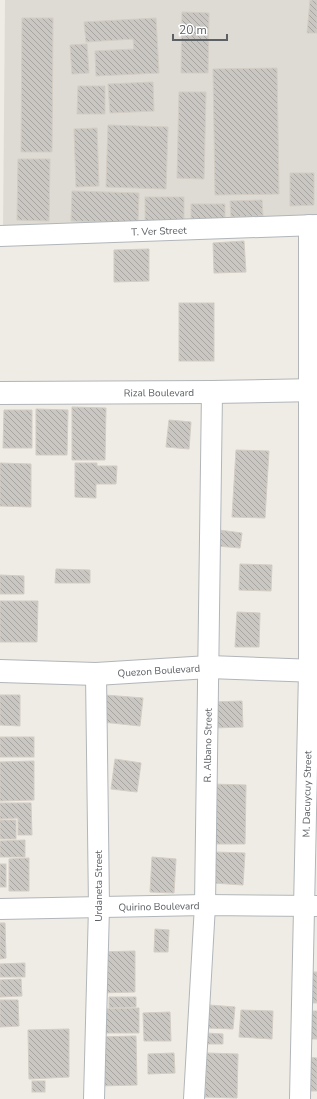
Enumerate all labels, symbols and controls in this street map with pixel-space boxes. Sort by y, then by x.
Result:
scale bar [173,16,227,42]
text: 20 m [179,22,207,38]
street label: T. Ver Street [131,224,187,239]
street label: Rizal Boulevard [124,386,194,400]
street label: Quezon Boulevard [117,662,201,681]
street label: R. Albano Street [201,708,216,783]
street label: M. Dacuycuy Street [300,750,315,838]
street label: Urdaneta Street [92,850,106,922]
street label: Quirino Boulevard [118,899,200,915]

